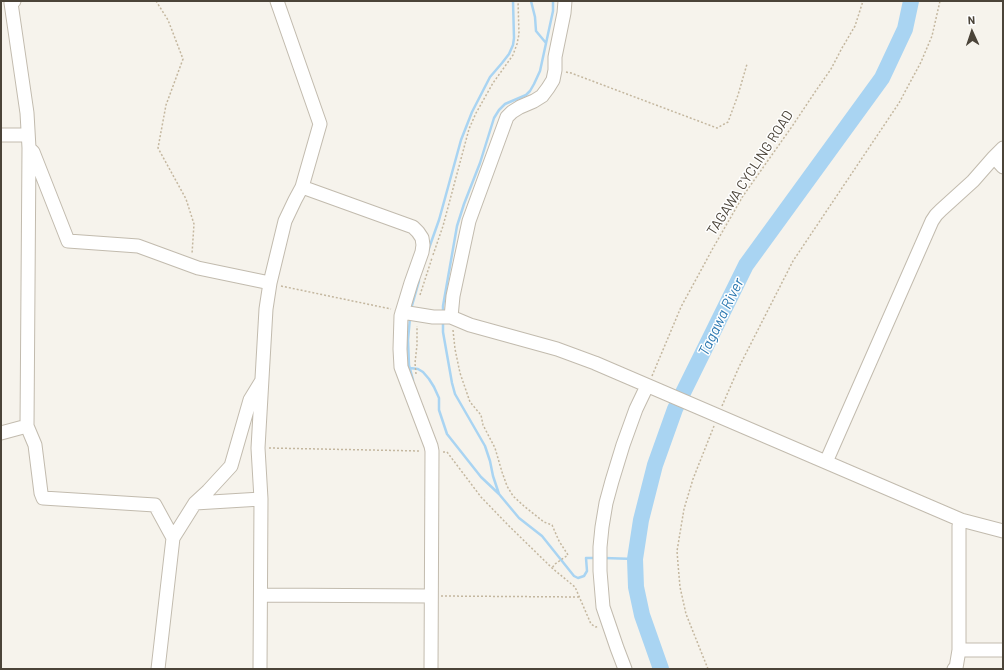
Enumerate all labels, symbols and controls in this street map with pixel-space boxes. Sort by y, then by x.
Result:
north arrow [952,12,992,52]
text: N [967,13,975,26]
street label: TAGAWA CYCLING ROAD [703,107,797,239]
water label: Tagawa River [694,275,748,359]

